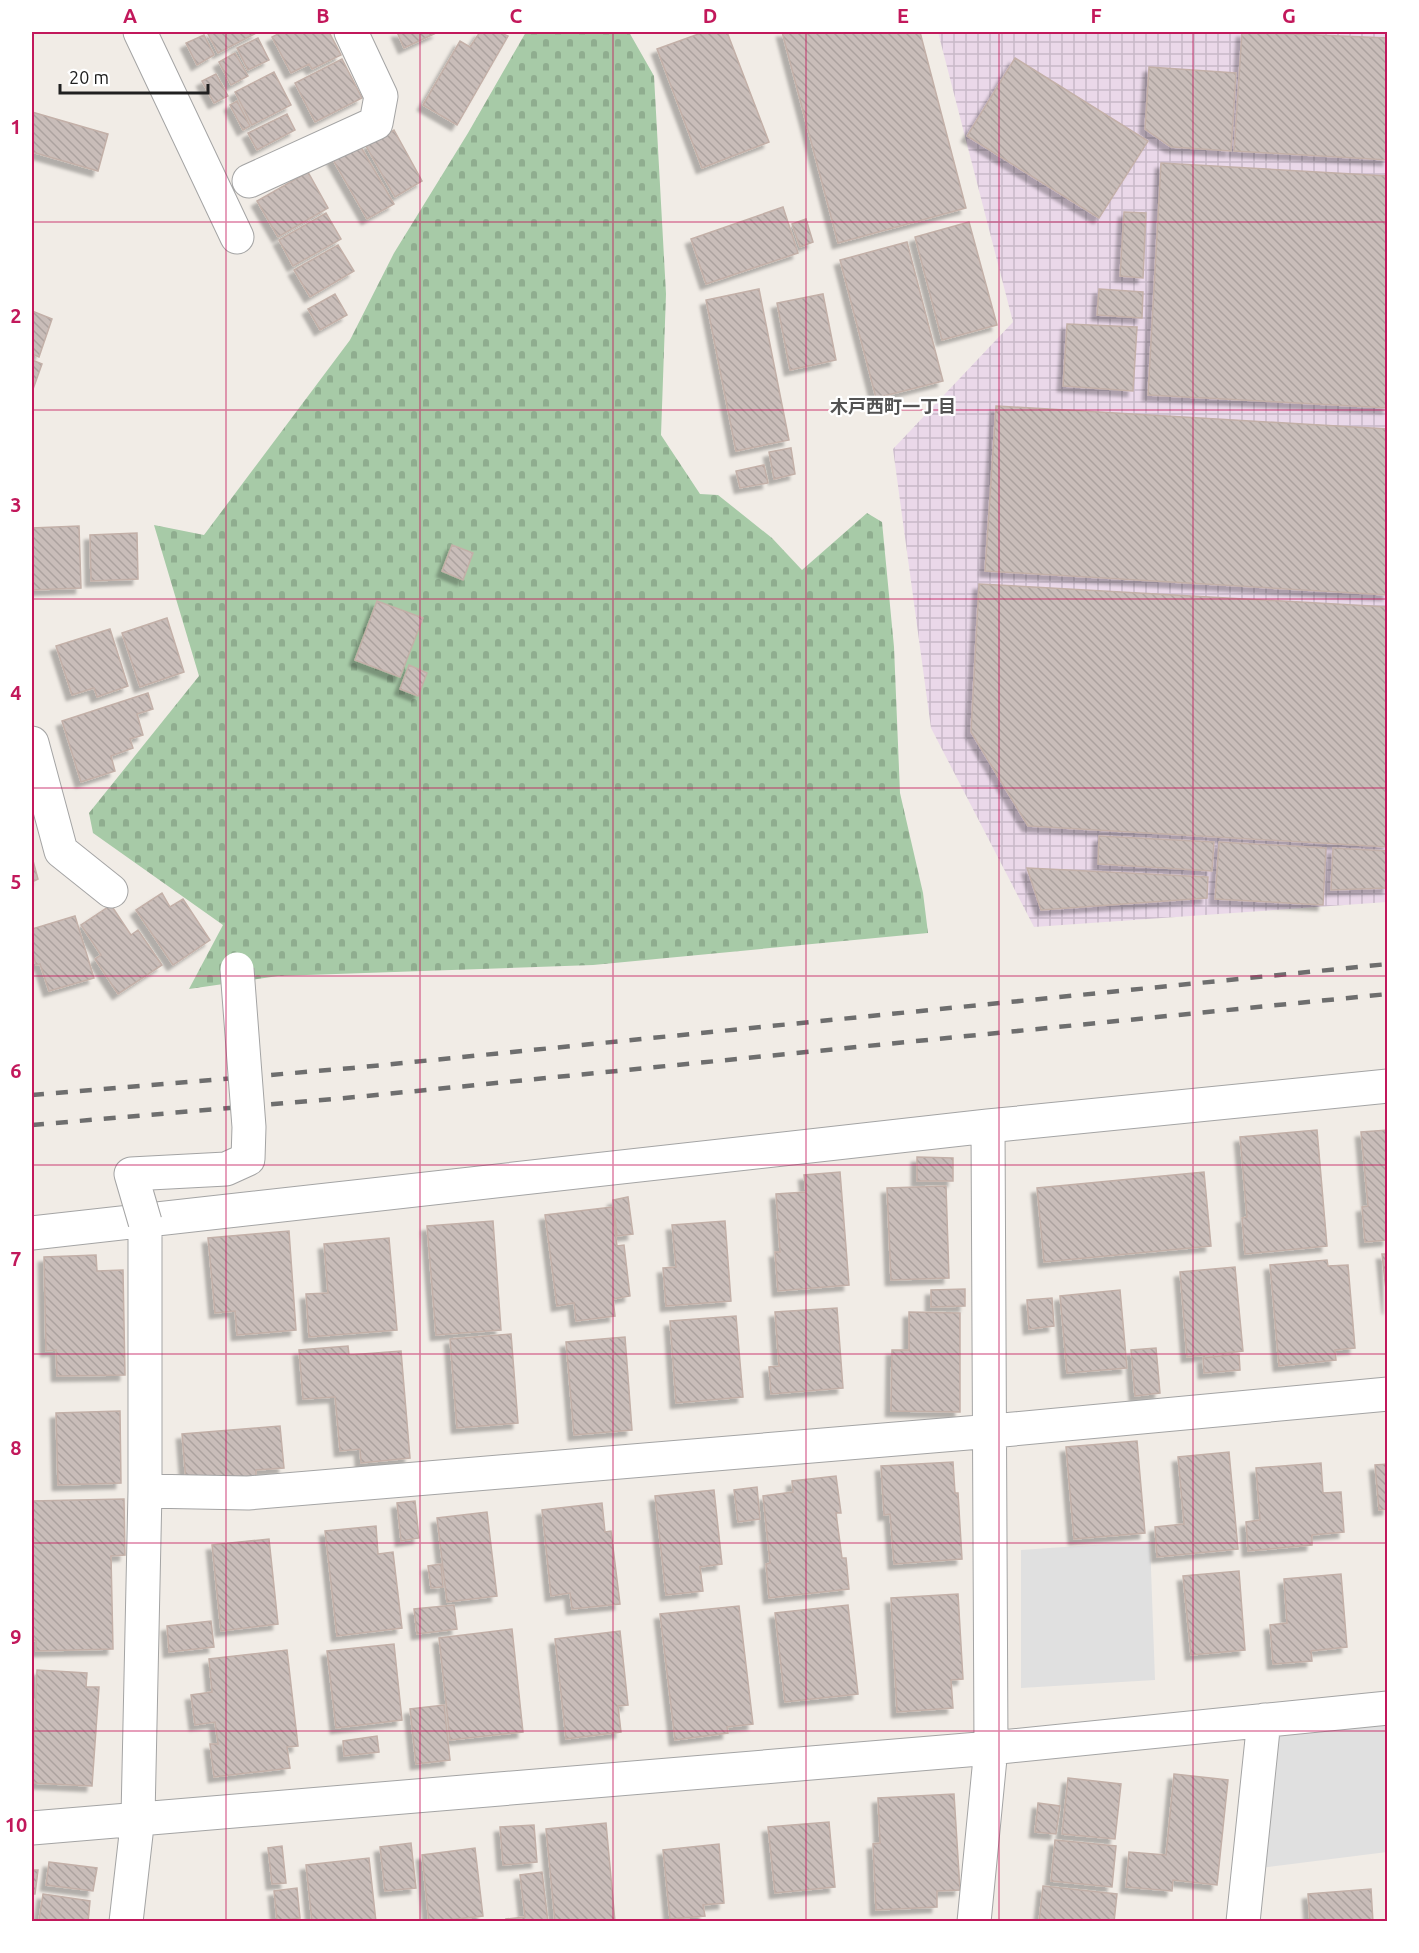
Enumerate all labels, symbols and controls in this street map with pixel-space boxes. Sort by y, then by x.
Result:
text: A [123,4,137,27]
text: B [316,4,330,27]
text: C [510,4,523,27]
text: D [703,4,717,27]
text: E [897,4,909,27]
text: F [1090,4,1102,27]
text: G [1282,4,1296,27]
scale bar [60,57,208,95]
text: 20 m [69,67,109,87]
text: 1 [10,115,22,138]
text: 2 [10,304,22,327]
district label: 木戸西町一丁目 [830,396,956,416]
text: 3 [10,493,22,516]
text: 4 [10,681,22,704]
text: 5 [10,870,22,893]
text: 6 [10,1059,22,1082]
text: 7 [10,1247,22,1270]
text: 8 [10,1436,22,1459]
text: 9 [10,1625,22,1648]
text: 10 [5,1813,27,1836]

